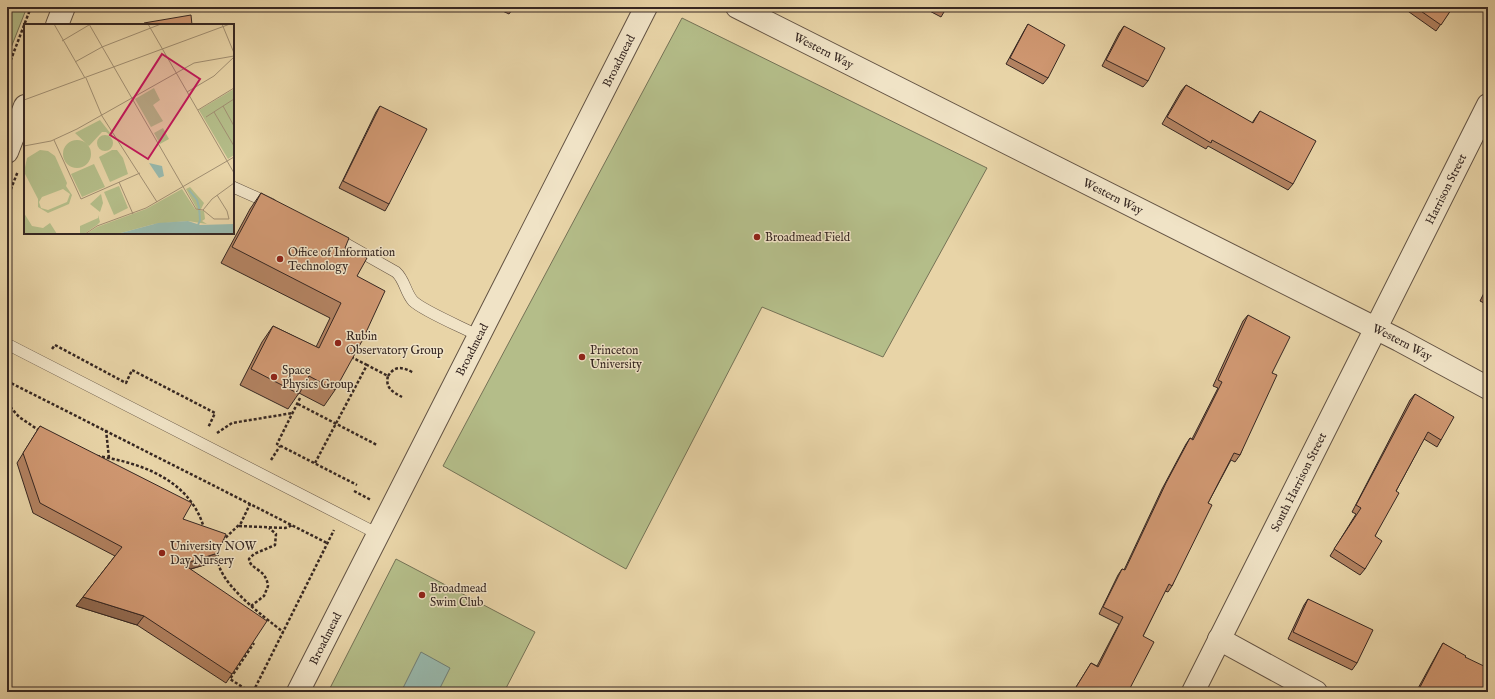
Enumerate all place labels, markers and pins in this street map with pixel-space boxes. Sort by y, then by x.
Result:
place label: Broadmead Field [765,230,851,245]
marker: Broadmead Field [752,232,762,242]
place label: Office of Information Technology [288,245,396,274]
marker: Office of Information Technology [275,254,285,264]
place label: Rubin Observatory Group [346,329,444,359]
marker: Rubin Observatory Group [333,338,343,348]
place label: Princeton University [590,343,642,372]
marker: Princeton University [577,352,587,362]
place label: Space Physics Group [282,363,354,393]
marker: Space Physics Group [269,372,279,382]
place label: University NOW Day Nursery [170,539,257,568]
marker: University NOW Day Nursery [157,548,167,558]
place label: Broadmead Swim Club [430,581,487,610]
marker: Broadmead Swim Club [417,590,427,600]

